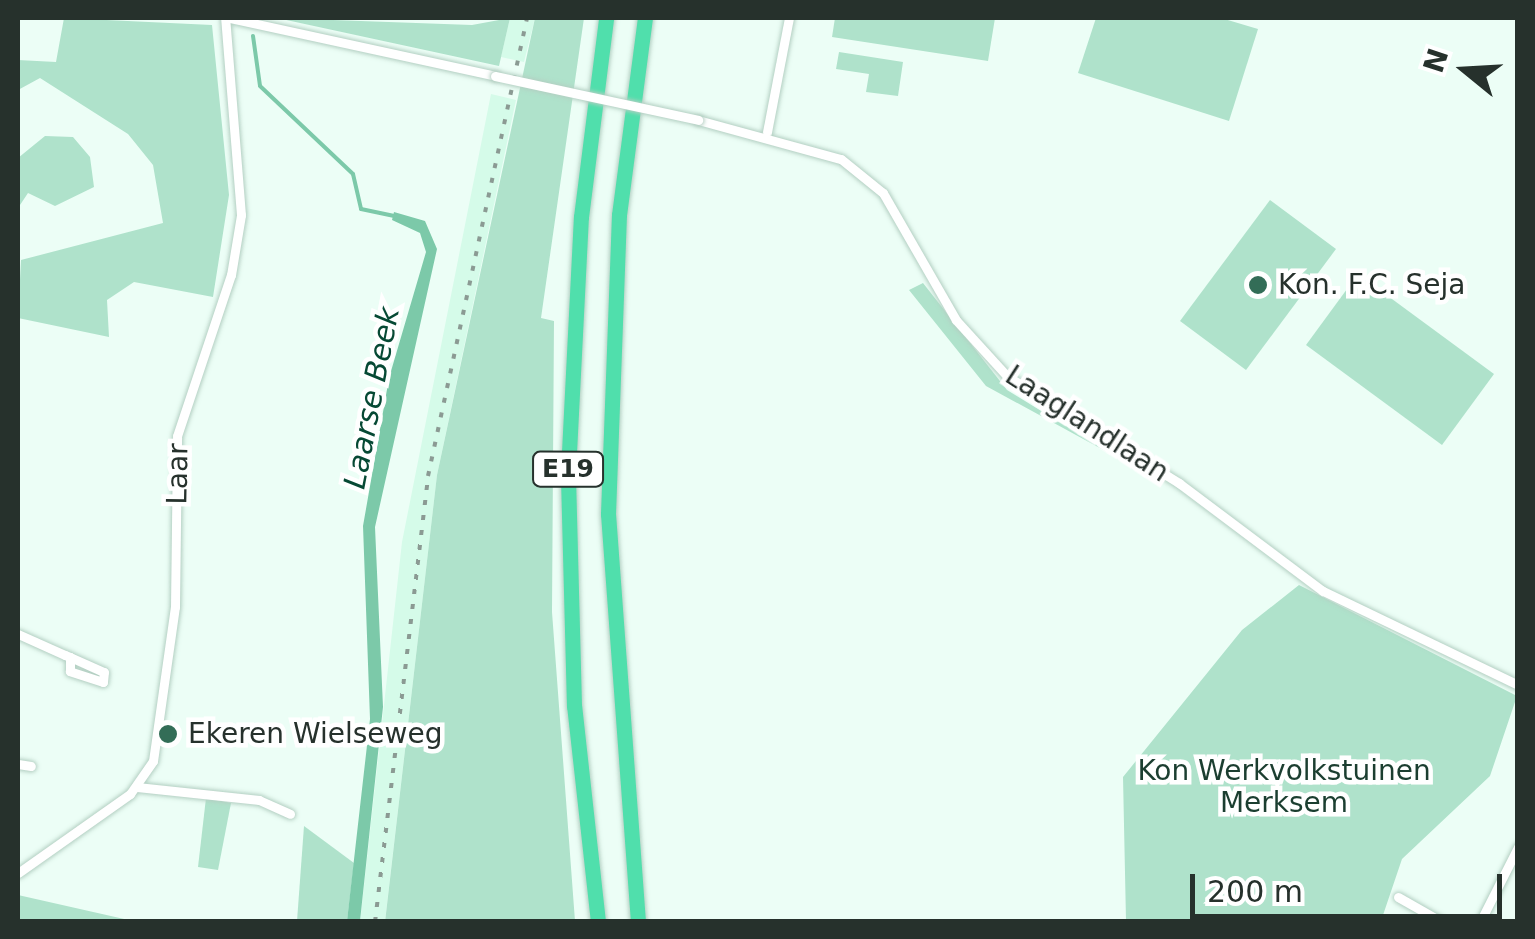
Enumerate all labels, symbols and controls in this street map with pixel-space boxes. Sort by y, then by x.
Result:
north arrow [1415,20,1515,120]
text: N [1417,44,1455,77]
place label: Kon. F.C. Seja [1278,268,1465,302]
marker: Kon. F.C. Seja [1247,274,1269,296]
water label: Laarse Beek [337,304,407,492]
street label: Laaglandlaan [999,359,1175,489]
street label: Laar [161,443,195,505]
road number: E19 [530,449,606,489]
place label: Ekeren Wielseweg [188,717,442,751]
marker: Ekeren Wielseweg [157,723,179,745]
park label: Kon Werkvolkstuinen Merksem [1137,754,1431,820]
scale bar [1195,854,1508,916]
text: 200 m [1207,874,1303,909]

